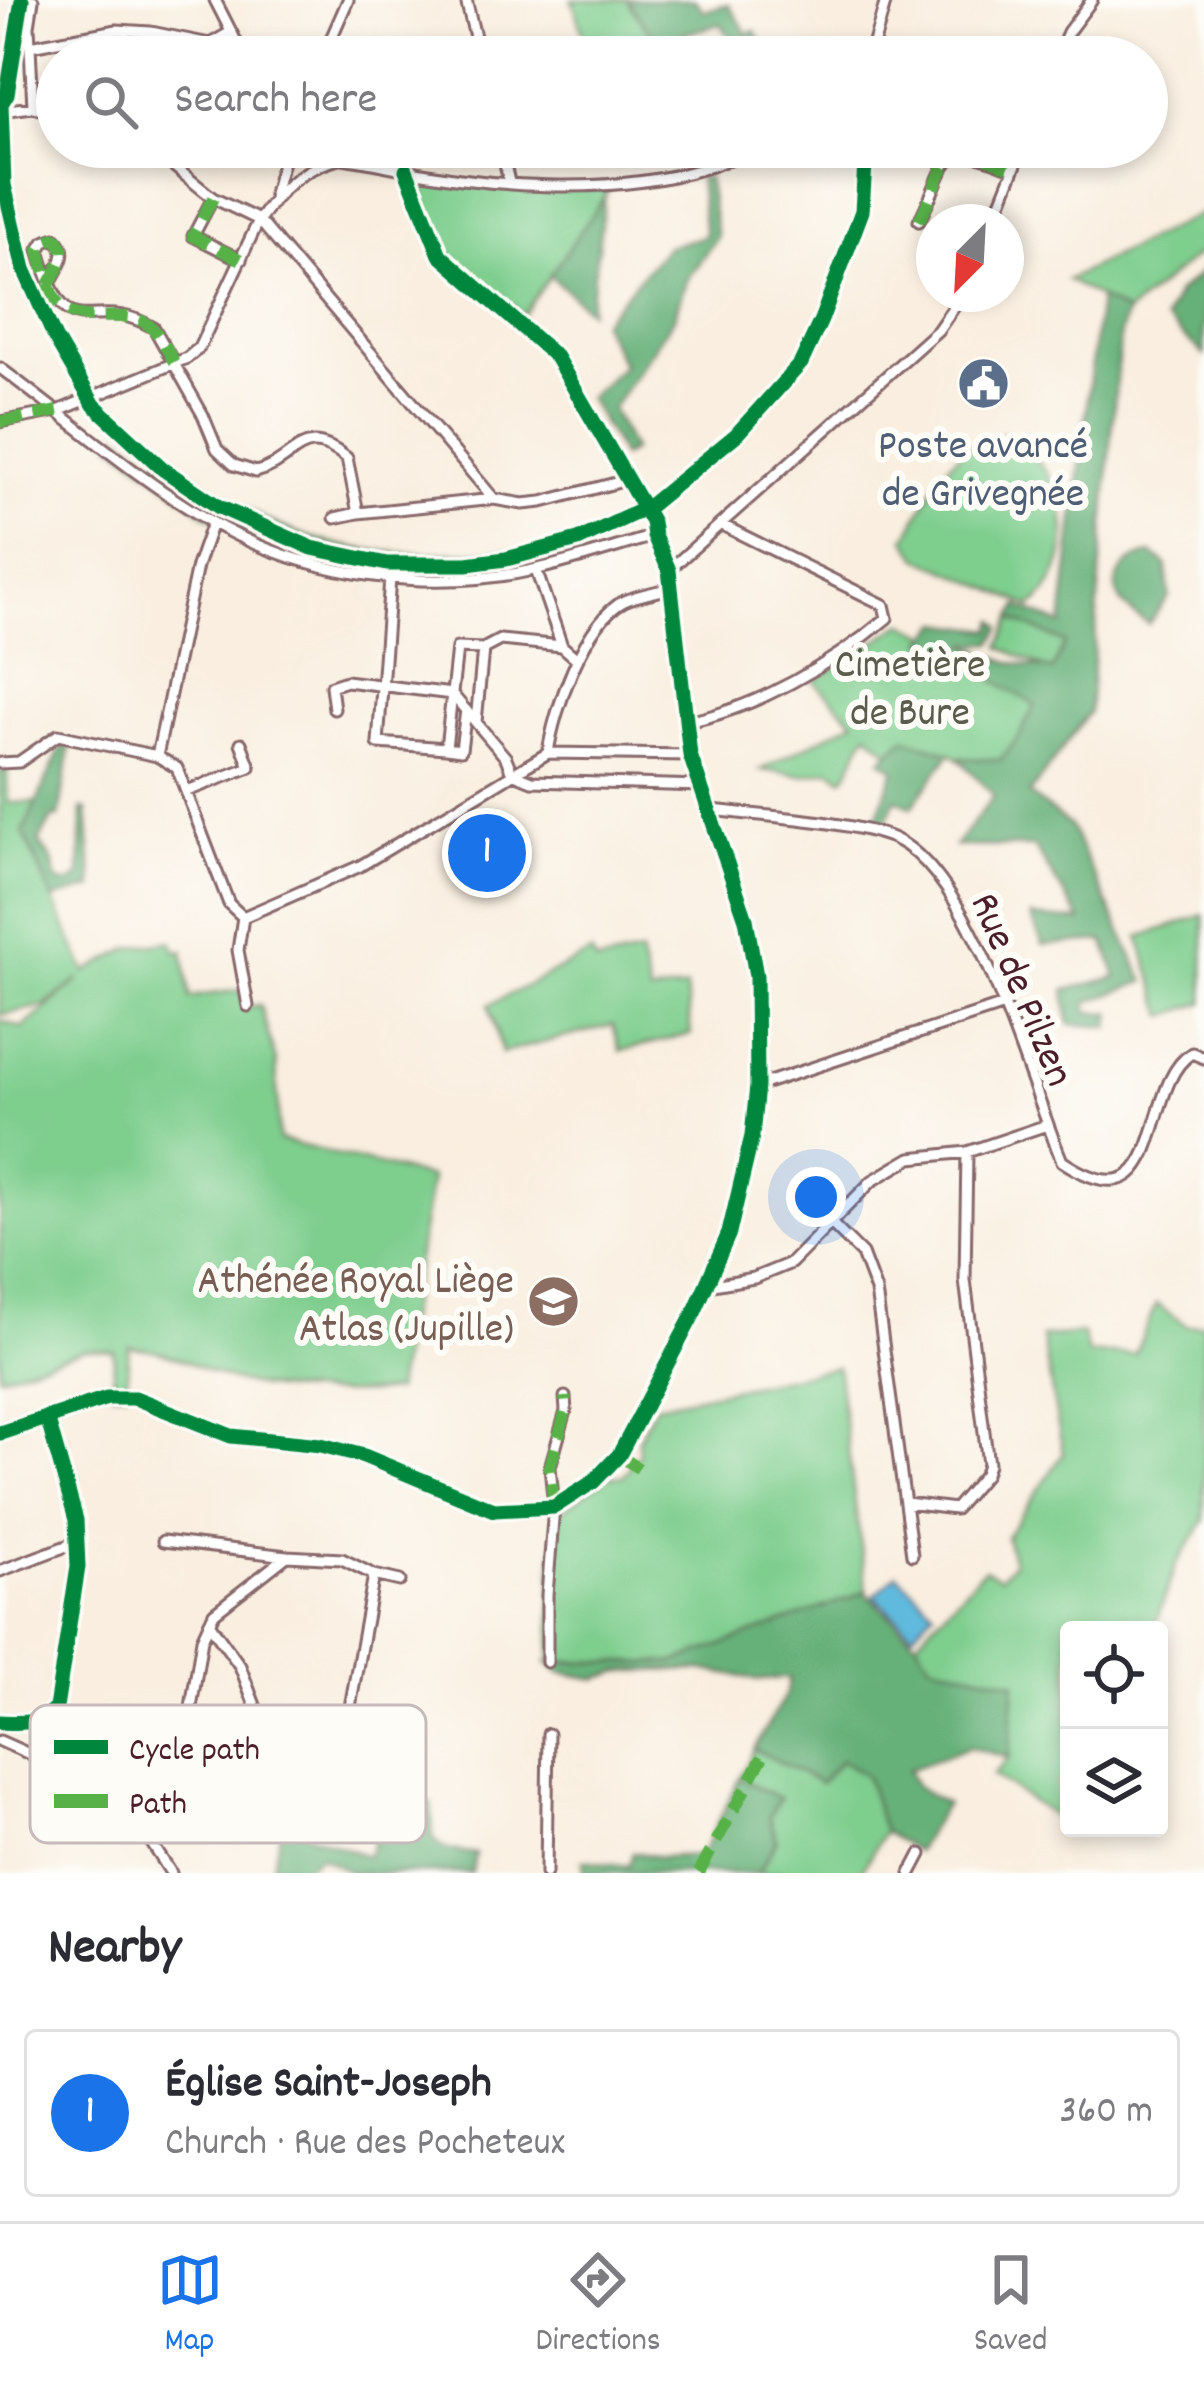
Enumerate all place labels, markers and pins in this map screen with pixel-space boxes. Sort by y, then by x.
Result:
public building icon: Poste avancé de Grivegnée [955,355,1011,411]
place label: Poste avancé de Grivegnée [878,419,1088,527]
pin: 1 [448,808,526,898]
place label: Athénée Royal Liège Atlas (Jupille) [197,1254,514,1362]
school or university icon: Athénée Royal Liège Atlas (Jupille) [525,1273,581,1329]

